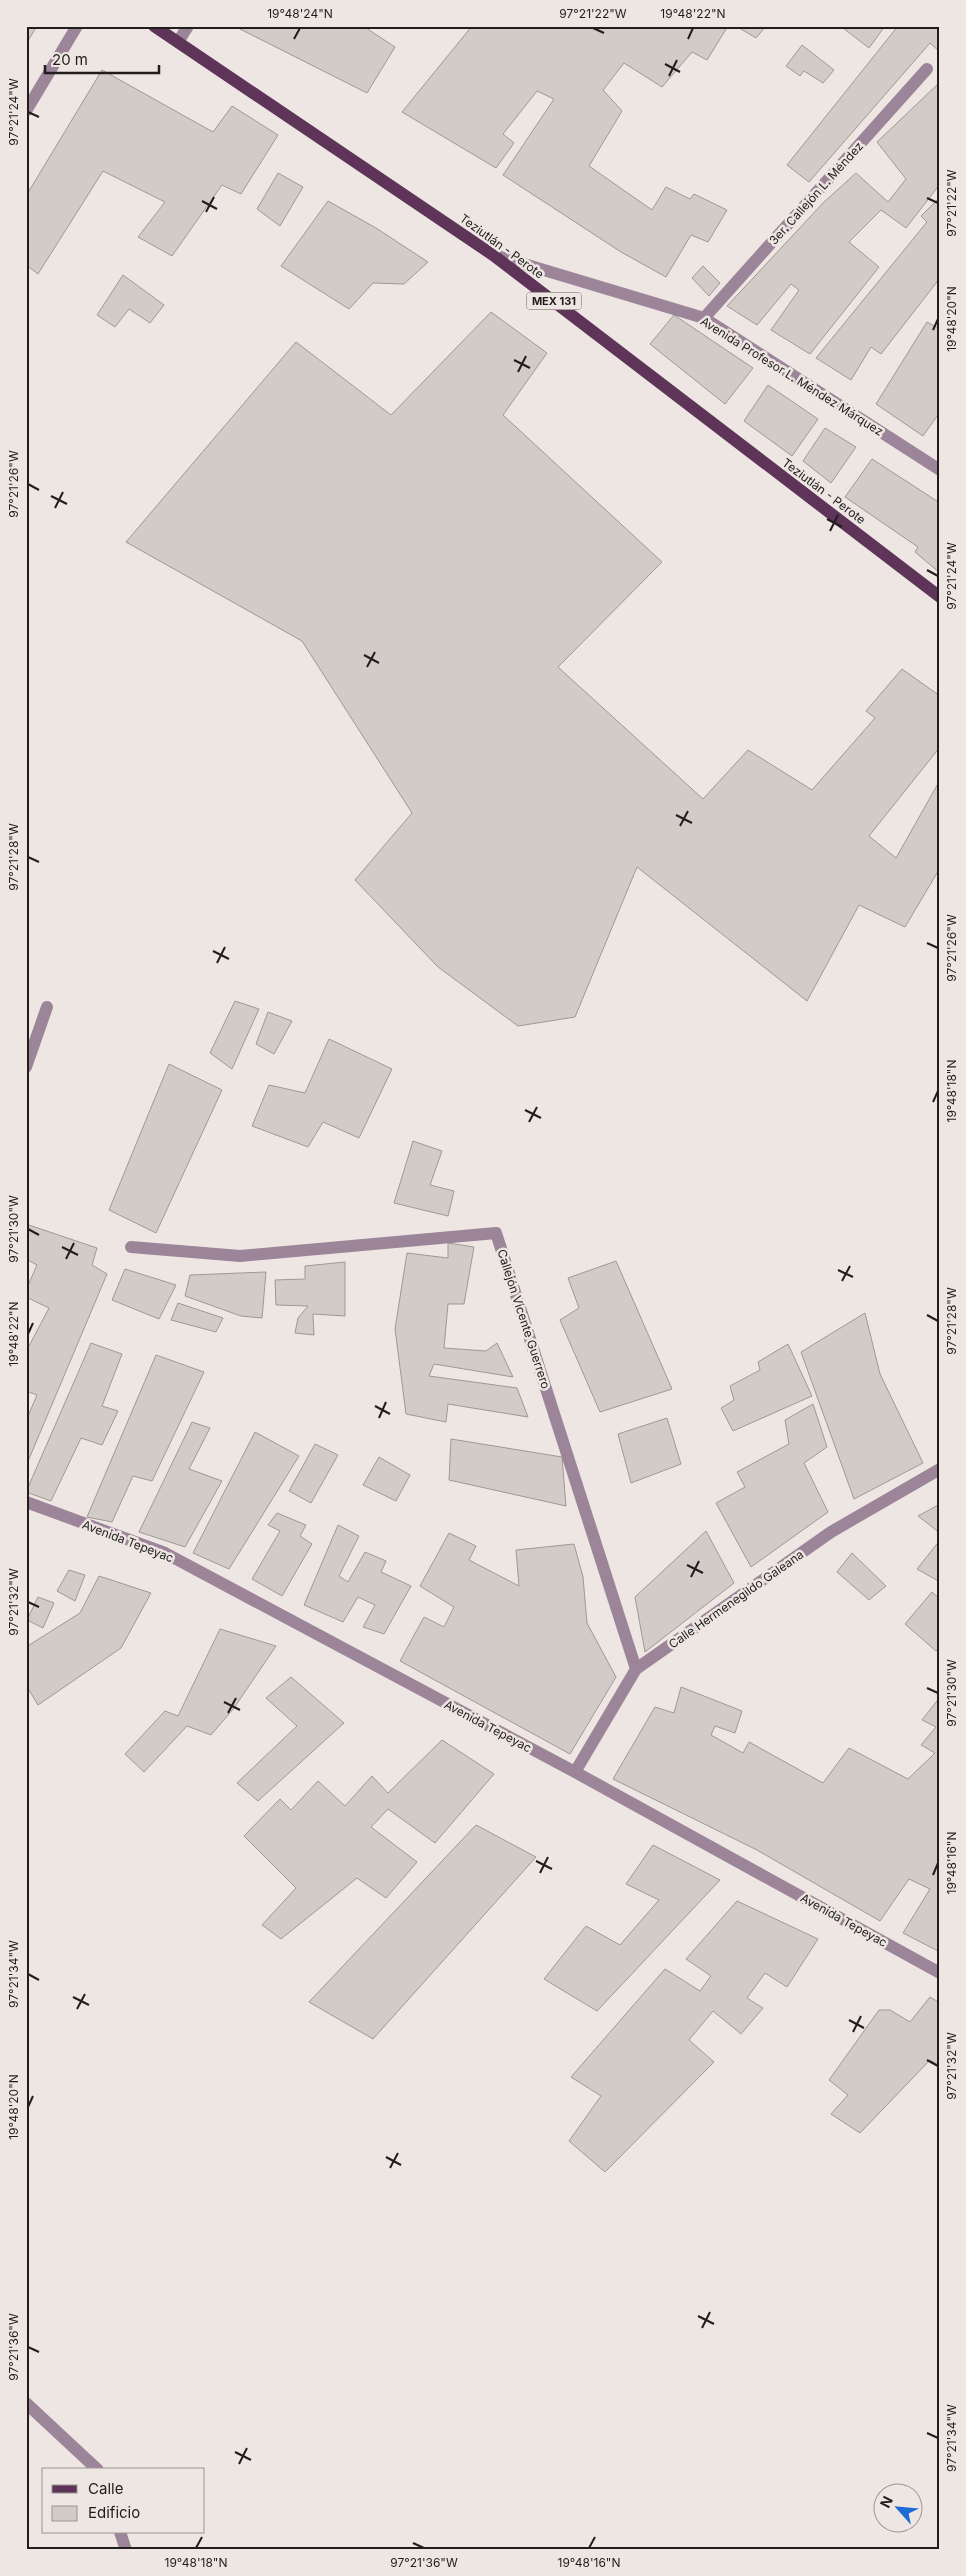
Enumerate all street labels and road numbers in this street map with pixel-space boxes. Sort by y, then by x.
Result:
street label: 3er. Callejón L. Méndez [766,138,866,248]
street label: Teziutlán - Perote [457,211,547,281]
road number: MEX 131 [526,292,582,310]
street label: Avenida Profesor L. Méndez Márquez [698,313,886,439]
street label: Teziutlán - Perote [780,455,868,527]
street label: Callejón Vicente Guerrero [494,1247,554,1391]
street label: Avenida Tepeyac [80,1517,176,1565]
street label: Calle Hermenegildo Galeana [666,1547,806,1651]
street label: Avenida Tepeyac [442,1697,534,1755]
street label: Avenida Tepeyac [798,1890,890,1950]

